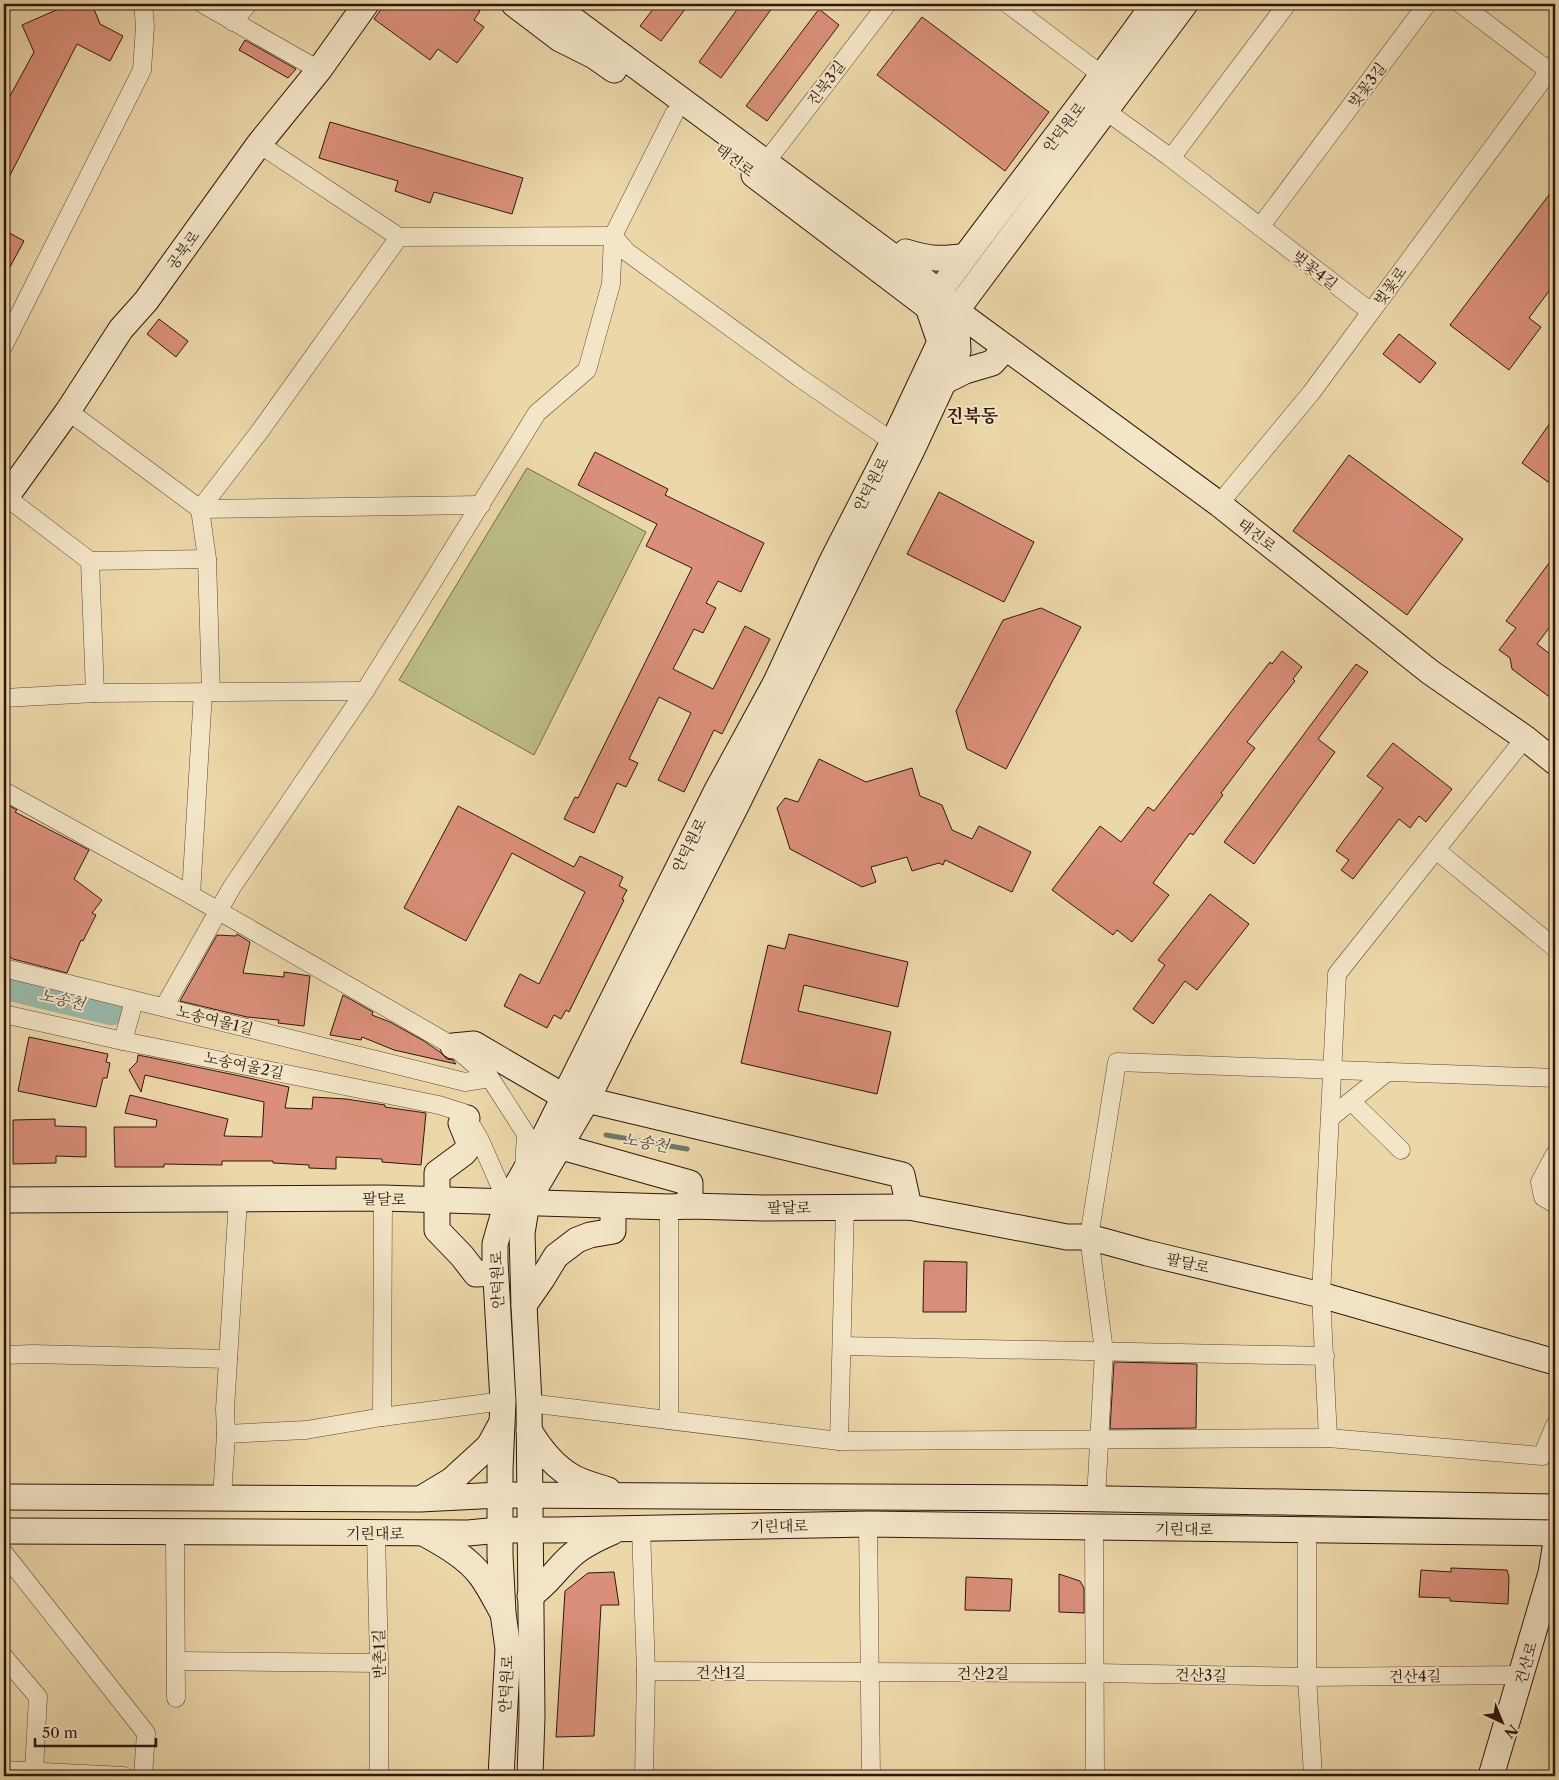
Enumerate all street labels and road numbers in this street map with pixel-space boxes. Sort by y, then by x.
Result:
street label: 진북3길 [803,57,849,109]
street label: 벚꽃3길 [1344,59,1390,111]
street label: 안덕원로 [1039,98,1090,156]
street label: 태진로 [712,139,758,181]
street label: 공북로 [163,226,204,273]
street label: 벚꽃4길 [1289,246,1341,294]
street label: 벚꽃로 [1370,262,1411,309]
street label: 안덕원로 [849,453,893,514]
street label: 태진로 [1234,514,1280,556]
street label: 안덕원로 [668,814,710,875]
street label: 노송여울1길 [174,1001,256,1039]
street label: 노송여울2길 [202,1047,286,1083]
street label: 팔달로 [362,1189,406,1209]
street label: 팔달로 [767,1198,811,1217]
street label: 팔달로 [1165,1249,1212,1277]
street label: 안덕원로 [486,1250,508,1309]
street label: 기린대로 [750,1516,809,1536]
street label: 기린대로 [1155,1519,1214,1539]
street label: 기린대로 [346,1524,404,1543]
street label: 반촌1길 [369,1629,389,1679]
street label: 건산로 [1511,1639,1541,1687]
street label: 안덕원로 [495,1654,517,1713]
street label: 건산1길 [696,1663,746,1682]
street label: 건산2길 [957,1664,1009,1683]
street label: 건산3길 [1175,1665,1227,1685]
street label: 건산4길 [1389,1666,1441,1686]

